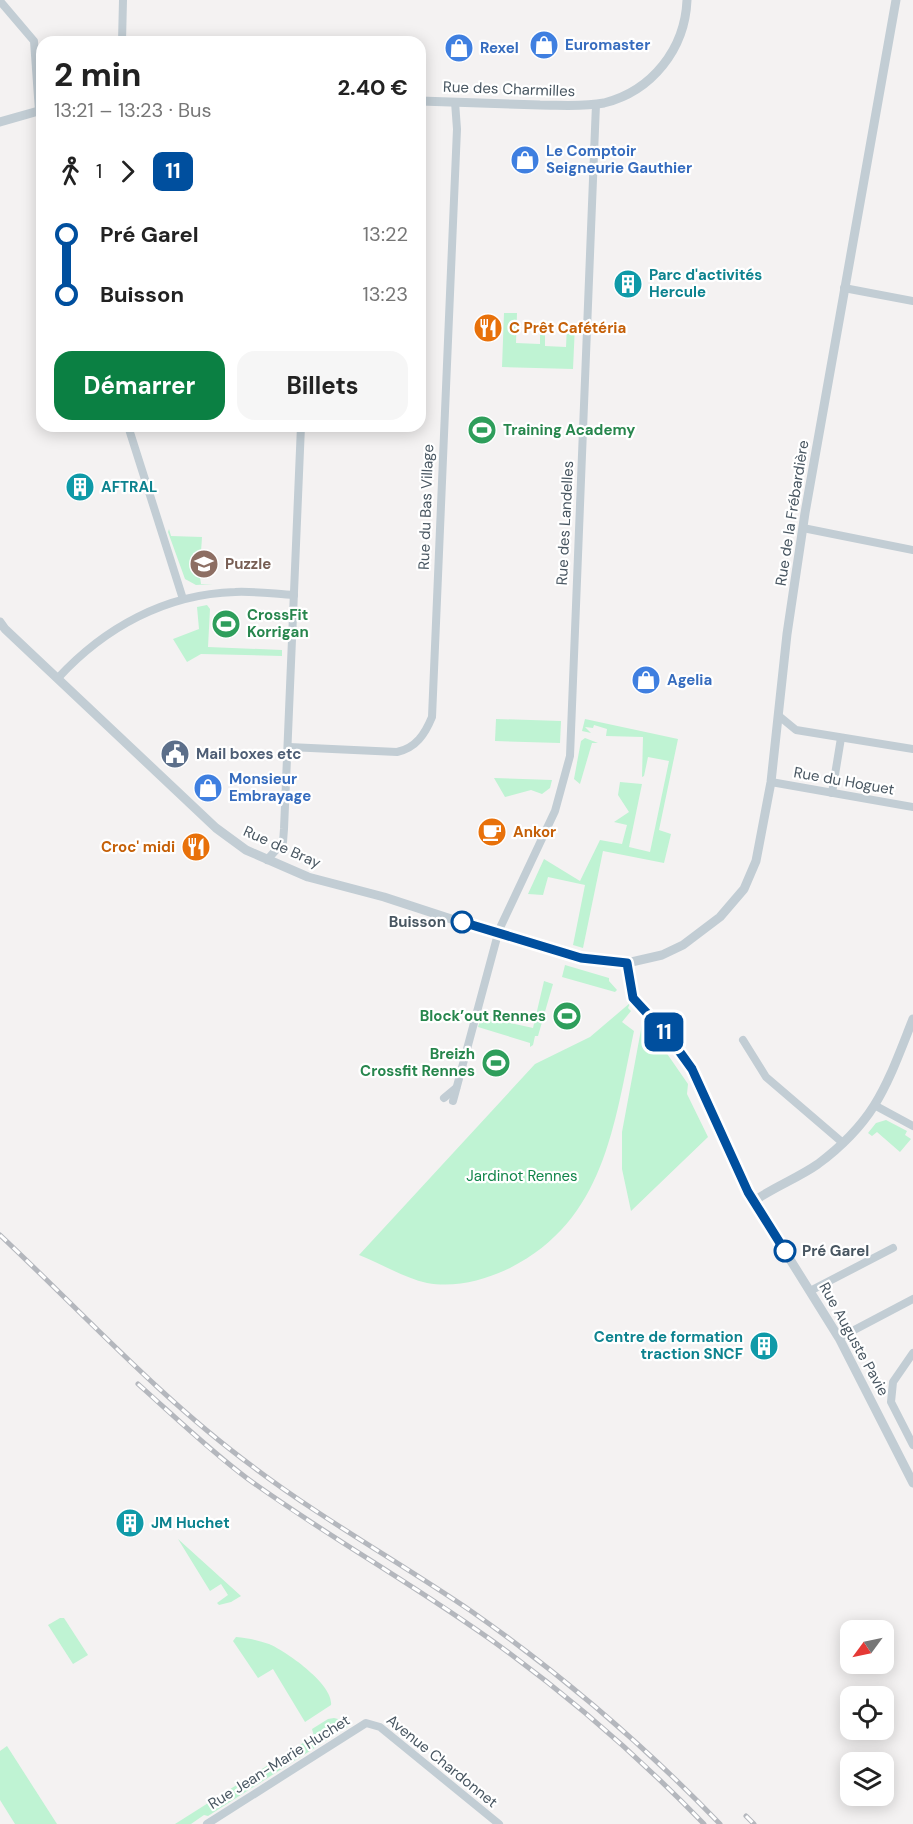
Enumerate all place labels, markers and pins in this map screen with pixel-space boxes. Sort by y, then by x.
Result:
shop icon: Euromaster [528,29,560,61]
shop icon: Rexel [443,32,475,64]
place label: Euromaster [565,35,650,55]
place label: Rexel [480,38,519,58]
place label: Le Comptoir Seigneurie Gauthier [546,141,692,178]
shop icon: Le Comptoir Seigneurie Gauthier [509,144,541,176]
place label: Parc d'activités Hercule [649,265,762,302]
building icon: Parc d'activités Hercule [612,268,644,300]
restaurant icon: C Prêt Cafétéria [472,312,504,344]
place label: C Prêt Cafétéria [509,318,626,338]
sports icon: Training Academy [466,414,498,446]
place label: Training Academy [503,420,635,440]
building icon: AFTRAL [64,471,96,503]
place label: AFTRAL [101,477,157,497]
school or university icon: Puzzle [188,548,220,580]
place label: Puzzle [225,554,271,574]
place label: CrossFit Korrigan [247,605,309,642]
sports icon: CrossFit Korrigan [210,608,242,640]
shop icon: Agelia [630,664,662,696]
place label: Agelia [667,670,712,690]
public building icon: Mail boxes etc [159,738,191,770]
place label: Mail boxes etc [196,744,301,764]
place label: Monsieur Embrayage [229,769,311,806]
shop icon: Monsieur Embrayage [192,772,224,804]
cafe icon: Ankor [476,816,508,848]
place label: Ankor [513,822,556,842]
restaurant icon: Croc' midi [180,831,212,863]
place label: Croc' midi [101,837,175,857]
marker: Buisson [451,911,473,933]
place label: Buisson [389,912,446,932]
sports icon: Block’out Rennes [551,1000,583,1032]
place label: Block’out Rennes [420,1006,546,1026]
place label: Breizh Crossfit Rennes [360,1044,475,1081]
sports icon: Breizh Crossfit Rennes [480,1047,512,1079]
marker: Pré Garel [774,1240,796,1262]
place label: Pré Garel [802,1241,869,1261]
place label: Centre de formation traction SNCF [594,1327,743,1364]
building icon: Centre de formation traction SNCF [748,1330,780,1362]
building icon: JM Huchet [114,1507,146,1539]
place label: JM Huchet [151,1513,230,1533]

